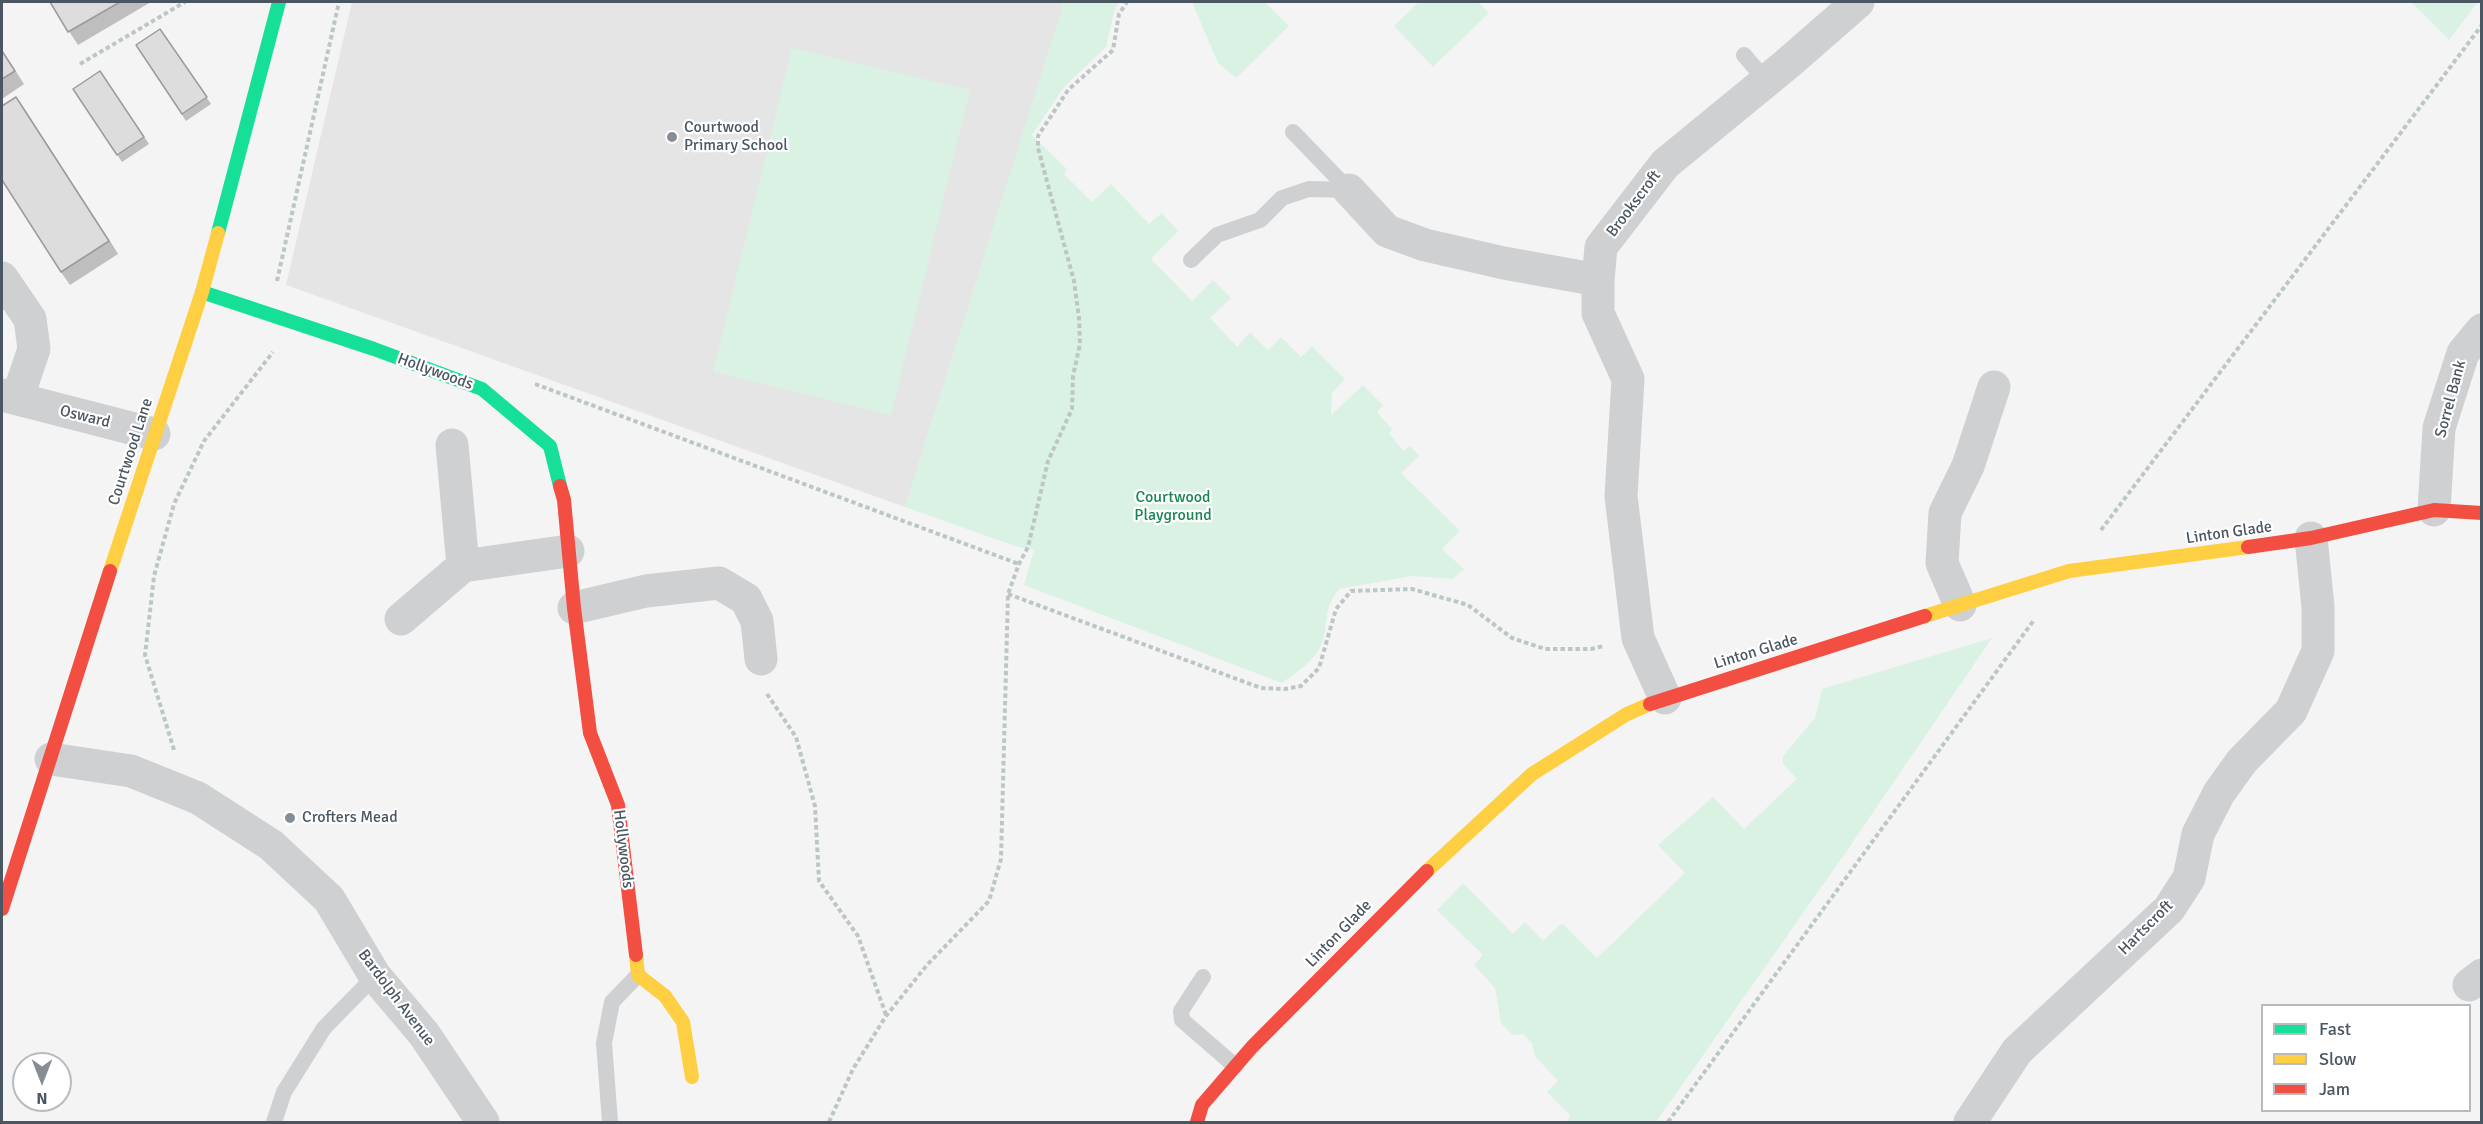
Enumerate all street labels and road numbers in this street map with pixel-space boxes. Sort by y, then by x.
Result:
street label: Brookscroft [1603,167,1665,241]
street label: Hollywoods [395,349,475,395]
street label: Sorrel Bank [2431,358,2471,440]
street label: Courtwood Lane [105,396,157,508]
street label: Osward [58,401,112,433]
street label: Linton Glade [2185,517,2273,549]
street label: Linton Glade [1712,630,1800,674]
street label: Hollywoods [609,809,637,889]
street label: Linton Glade [1302,896,1376,972]
street label: Hartscroft [2115,897,2177,959]
street label: Bardolph Avenue [353,946,439,1050]

